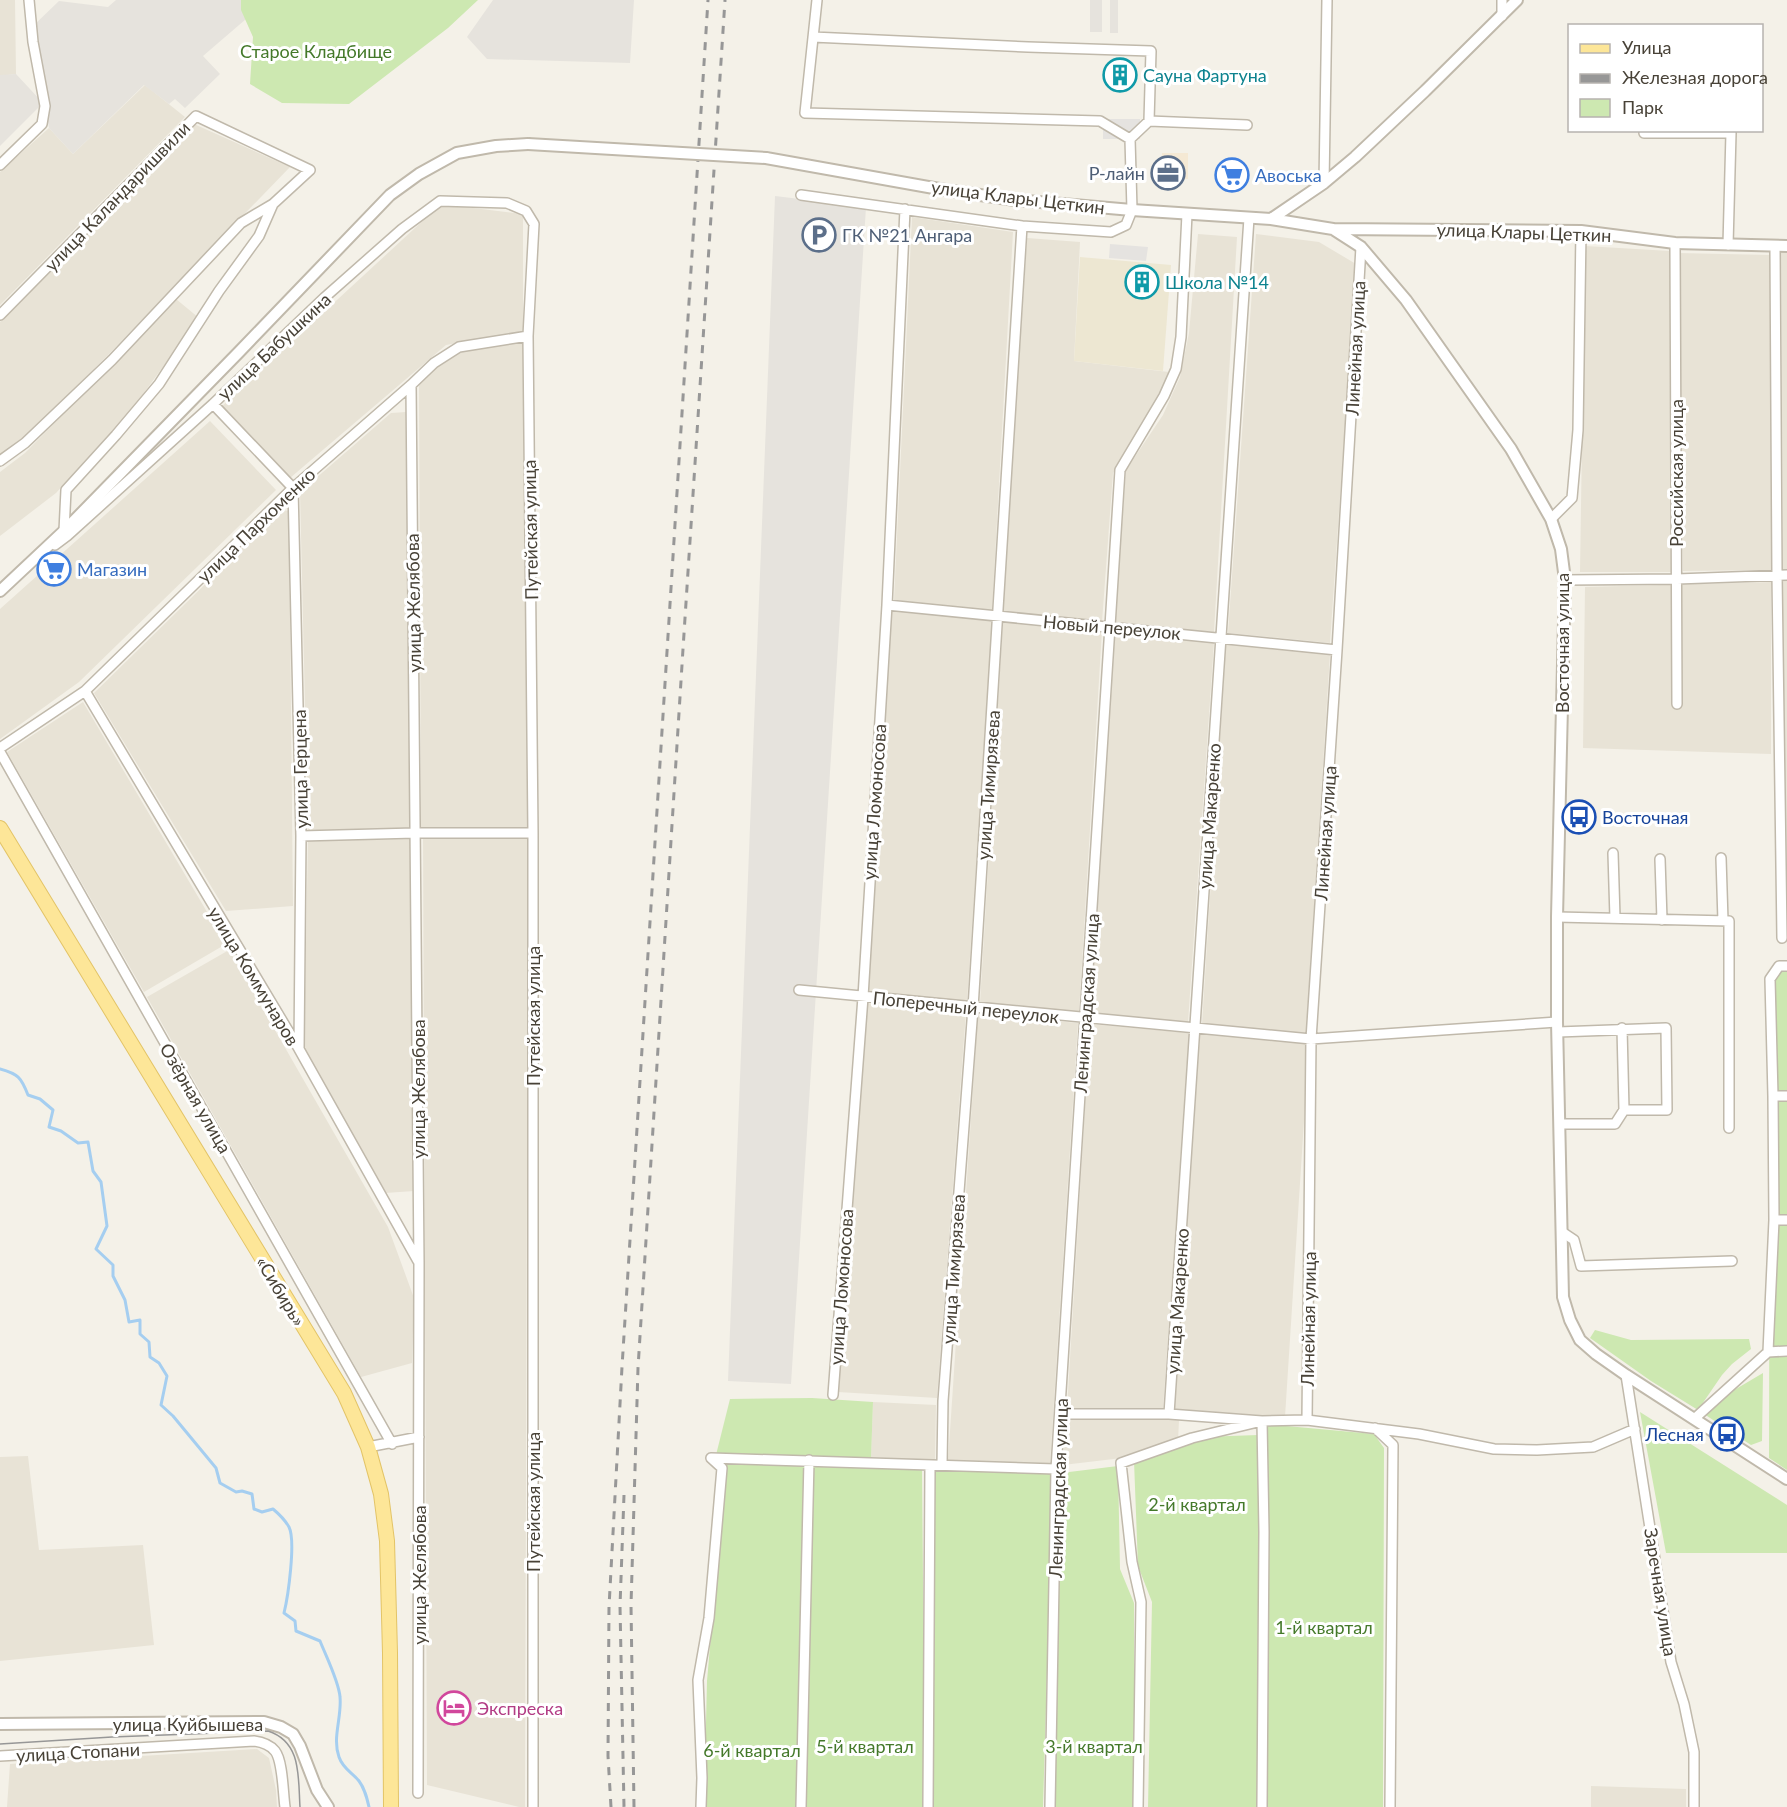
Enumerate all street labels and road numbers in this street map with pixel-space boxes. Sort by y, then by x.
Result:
street label: улица Каландаришвили [40,117,194,275]
street label: улица Клары Цеткин [930,175,1106,219]
street label: улица Клары Цеткин [1436,218,1612,246]
street label: Линейная улица [1340,280,1370,417]
street label: улица Бабушкина [213,288,335,404]
street label: Российская улица [1665,399,1687,547]
street label: Путейская улица [518,460,542,600]
street label: улица Пархоменко [192,463,320,587]
street label: улица Желябова [401,533,425,673]
street label: Восточная улица [1551,573,1573,713]
street label: Новый переулок [1042,610,1182,644]
street label: улица Герцена [288,709,312,829]
street label: улица Тимирязева [972,709,1004,861]
street label: улица Ломоносова [858,723,890,881]
street label: улица Макаренко [1193,742,1225,890]
street label: Линейная улица [1309,765,1341,902]
street label: улица Коммунаров [204,902,304,1050]
street label: Ленинградская улица [1069,913,1103,1094]
street label: Путейская улица [522,946,544,1086]
street label: Поперечный переулок [872,986,1061,1028]
street label: улица Желябова [407,1019,429,1159]
street label: Озёрная улица [156,1039,236,1157]
street label: улица Тимирязева [937,1193,969,1345]
street label: улица Ломоносова [825,1208,857,1366]
street label: улица Макаренко [1161,1227,1193,1375]
street label: Линейная улица [1296,1251,1320,1388]
street label: «Сибирь» [252,1252,310,1330]
street label: Ленинградская улица [1044,1398,1072,1579]
street label: Путейская улица [522,1432,544,1572]
street label: улица Желябова [408,1505,430,1645]
street label: Заречная улица [1640,1526,1682,1658]
street label: улица Куйбышева [113,1713,263,1735]
street label: улица Стопани [16,1738,140,1766]

